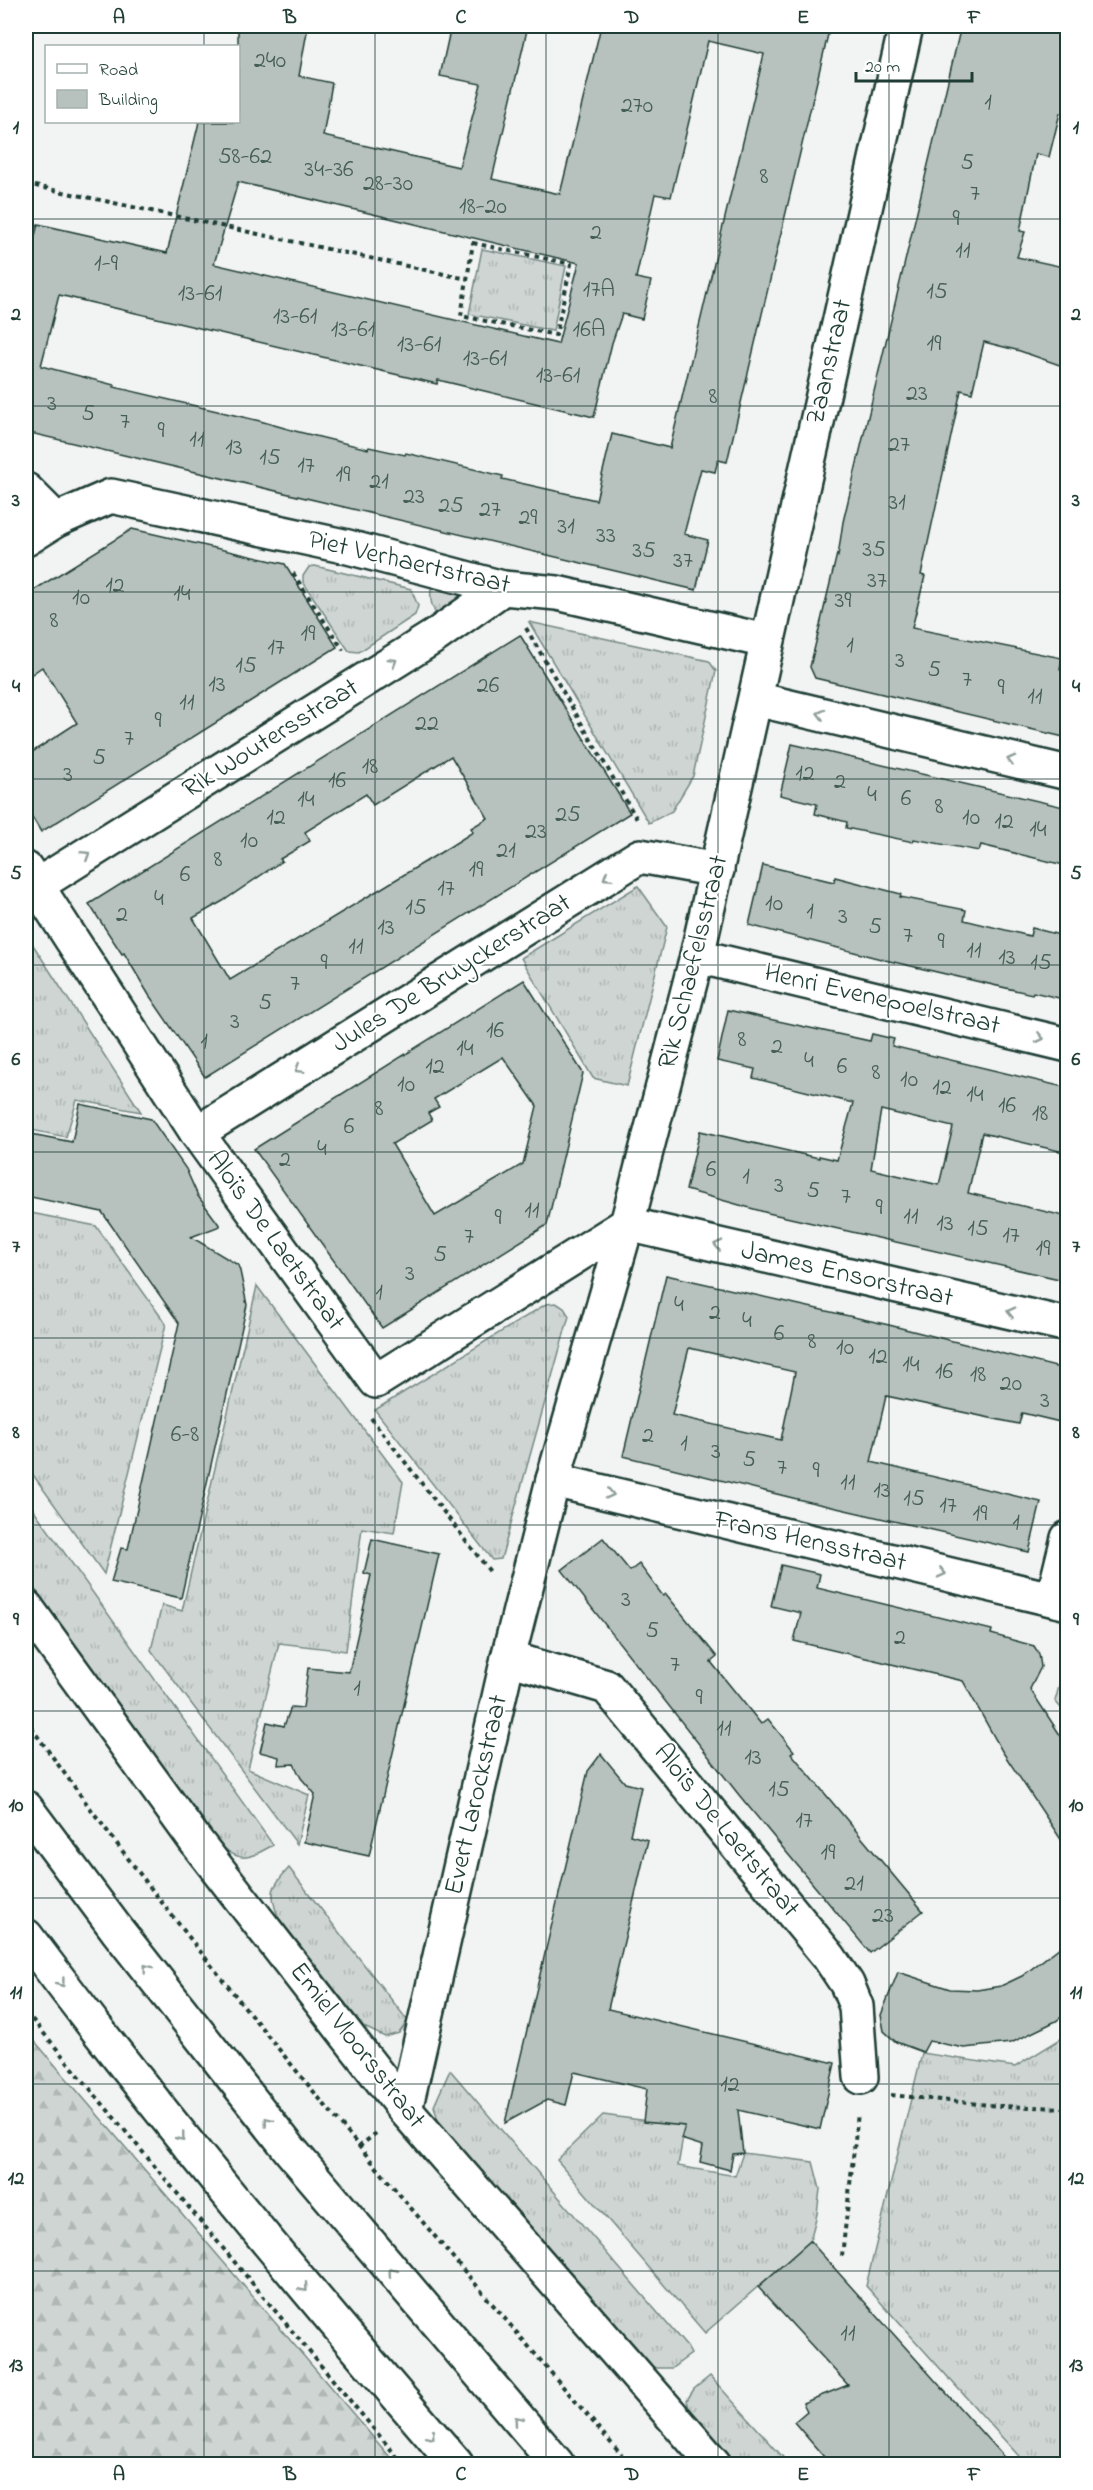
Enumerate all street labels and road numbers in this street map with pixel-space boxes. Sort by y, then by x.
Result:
street label: Zaanstraat [797,296,863,428]
street label: Piet Verhaertstraat [304,521,514,605]
street label: Rik Woutersstraat [175,669,367,809]
street label: Rik Schaefelsstraat [649,851,739,1073]
street label: Jules De Bruyckerstraat [325,884,579,1064]
street label: Henri Evenepoelstraat [760,954,1004,1046]
street label: Aloïs De Laetstraat [196,1143,354,1339]
street label: James Ensorstraat [737,1232,957,1318]
street label: Frans Hensstraat [709,1501,910,1583]
street label: Evert Larockstraat [435,1691,519,1899]
street label: Aloïs De Laetstraat [643,1735,809,1927]
street label: Emiel Vloorsstraat [279,1954,435,2138]

